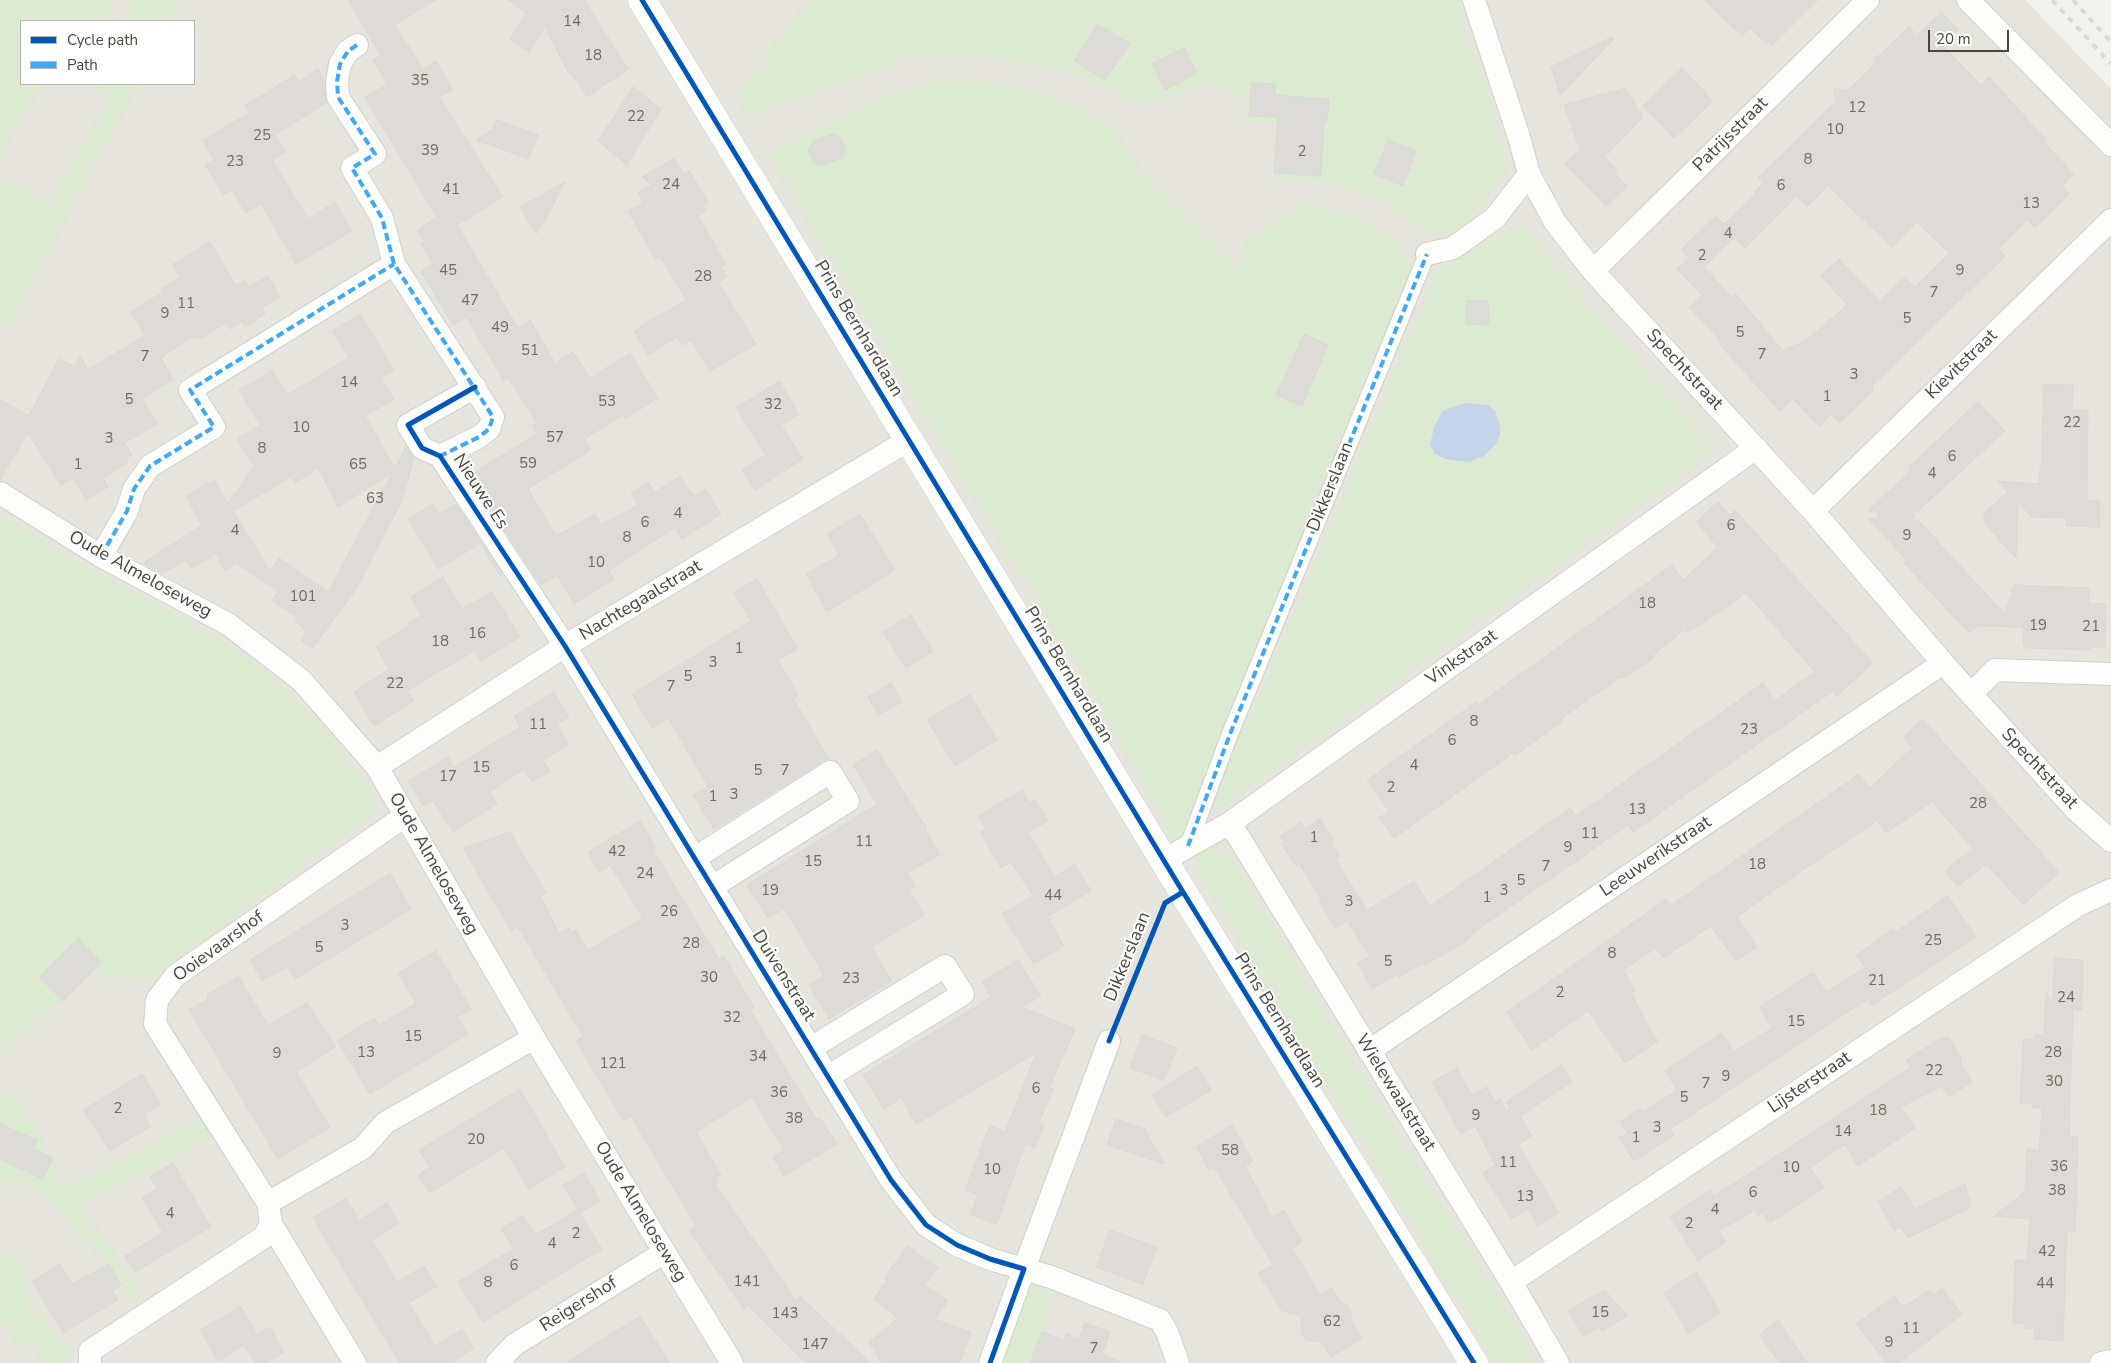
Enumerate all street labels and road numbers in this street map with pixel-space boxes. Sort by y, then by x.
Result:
street label: Patrijsstraat [1689,93,1773,177]
street label: Prins Bernhardlaan [809,257,907,401]
street label: Spechtstraat [1641,325,1727,415]
street label: Kievitstraat [1922,326,2002,404]
street label: Dikkerslaan [1303,439,1359,535]
street label: Nieuwe Es [448,450,512,534]
street label: Oude Almeloseweg [65,527,215,623]
street label: Nachtegaalstraat [576,556,706,646]
street label: Prins Bernhardlaan [1019,603,1117,747]
street label: Vinkstraat [1422,626,1502,690]
street label: Spechtstraat [1996,724,2082,814]
street label: Oude Almeloseweg [384,789,482,939]
street label: Leeuwerikstraat [1596,812,1716,902]
street label: Ooievaarshof [169,907,269,987]
street label: Dikkerslaan [1100,909,1156,1005]
street label: Duivenstraat [747,927,819,1025]
street label: Prins Bernhardlaan [1229,950,1329,1092]
street label: Wielewaalstraat [1350,1030,1440,1156]
street label: Lijsterstraat [1764,1047,1856,1119]
street label: Oude Almeloseweg [589,1138,691,1286]
street label: Reigershof [536,1273,622,1337]

